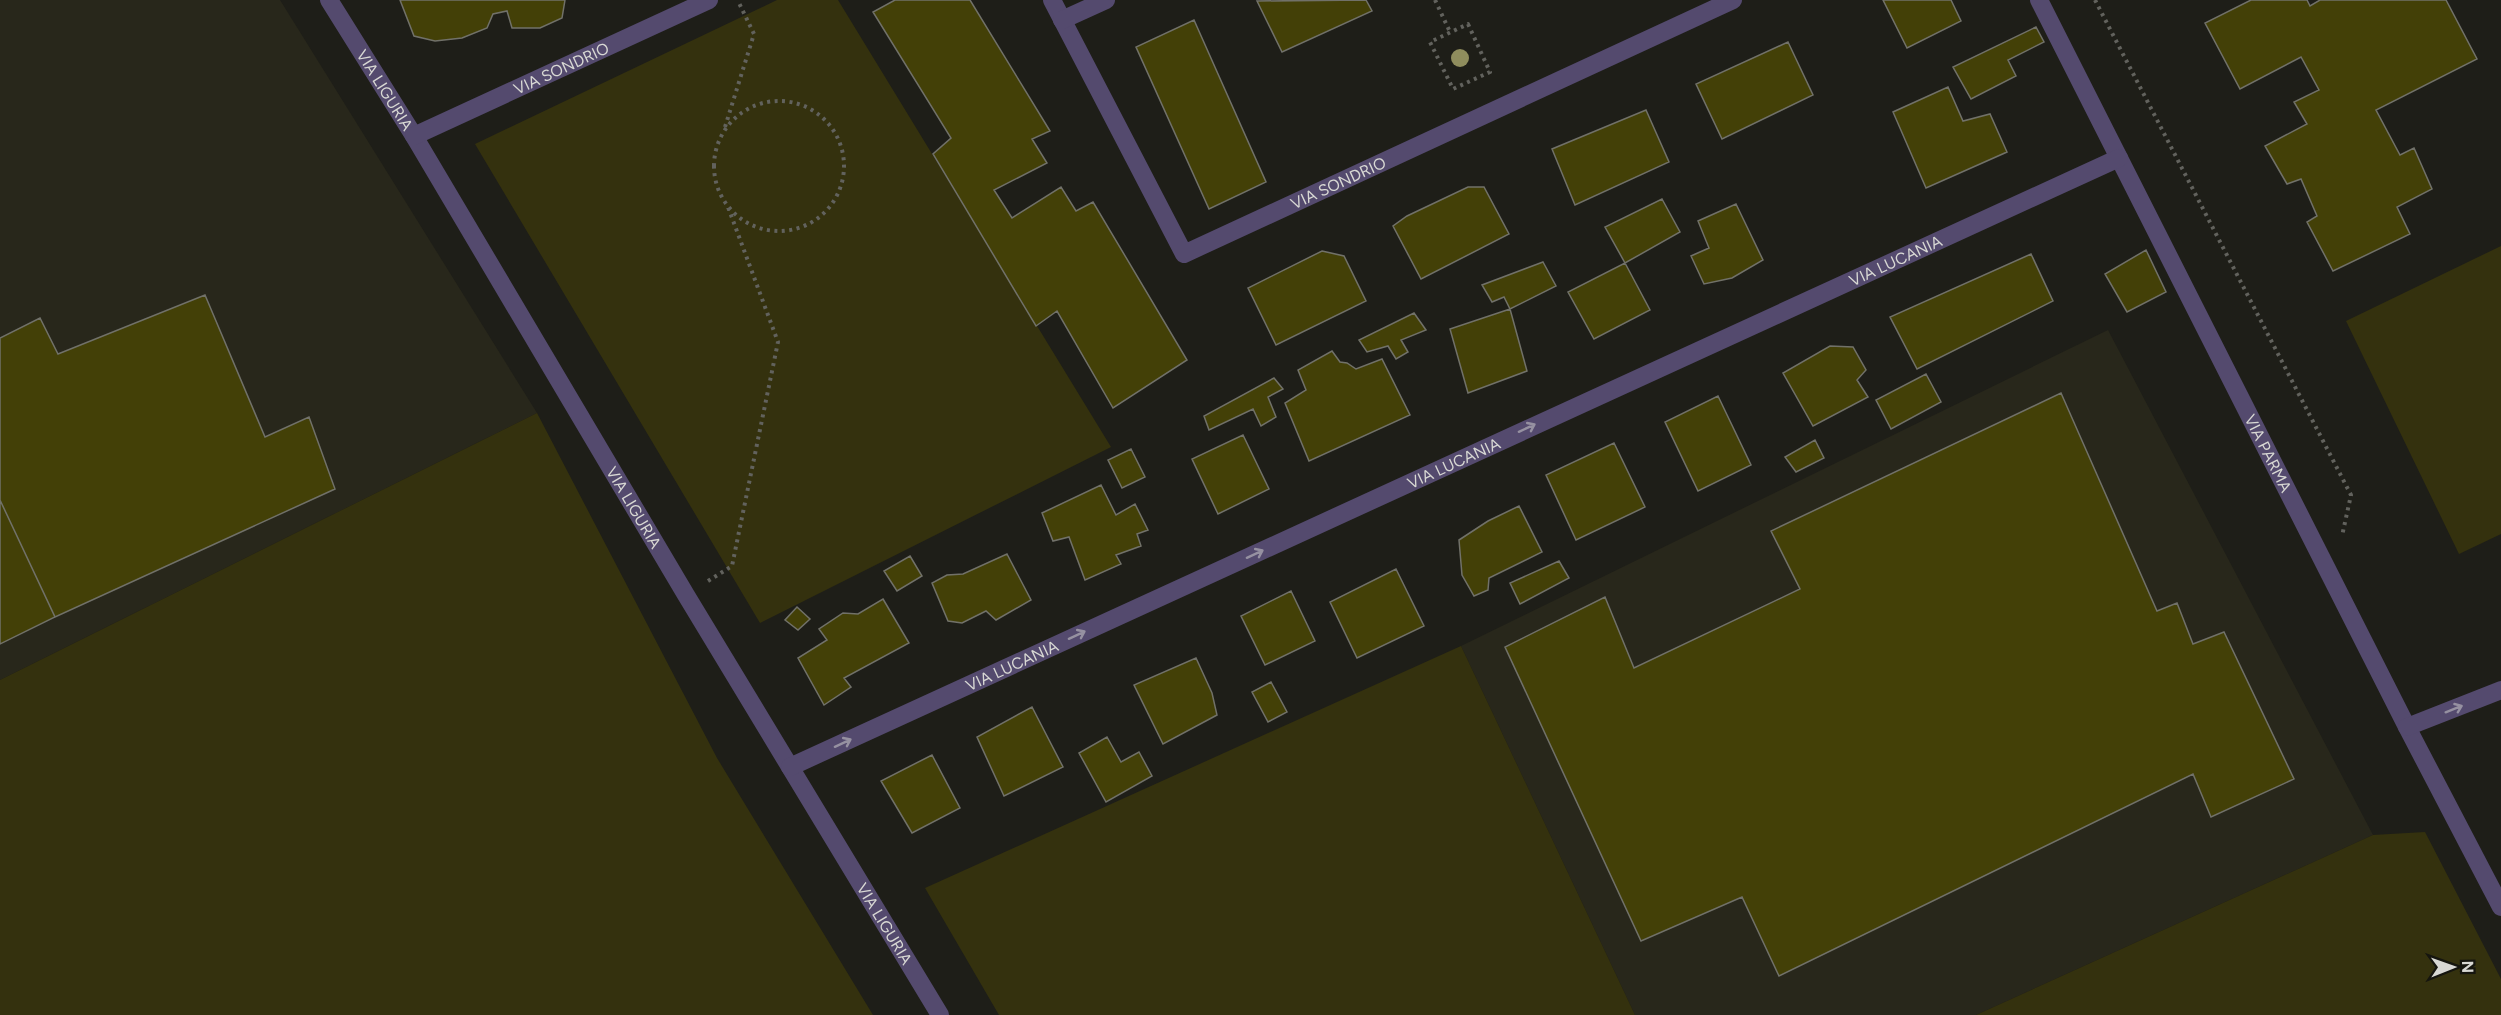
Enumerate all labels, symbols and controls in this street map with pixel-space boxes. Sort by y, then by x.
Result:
street label: VIA SONDRIO [511,39,612,99]
street label: VIA LIGURIA [352,46,417,134]
street label: VIA SONDRIO [1288,153,1389,213]
street label: VIA LUCANIA [1846,231,1945,290]
street label: VIA PARMA [2240,411,2296,496]
one-way arrow [1518,422,1536,434]
street label: VIA LUCANIA [1405,434,1503,493]
street label: VIA LIGURIA [602,463,665,552]
one-way arrow [1245,547,1263,559]
one-way arrow [1068,629,1086,640]
street label: VIA LUCANIA [963,636,1062,695]
one-way arrow [2444,703,2463,714]
one-way arrow [834,736,852,747]
street label: VIA LIGURIA [852,880,916,968]
north arrow [2423,937,2483,997]
text: N [2458,960,2477,973]

